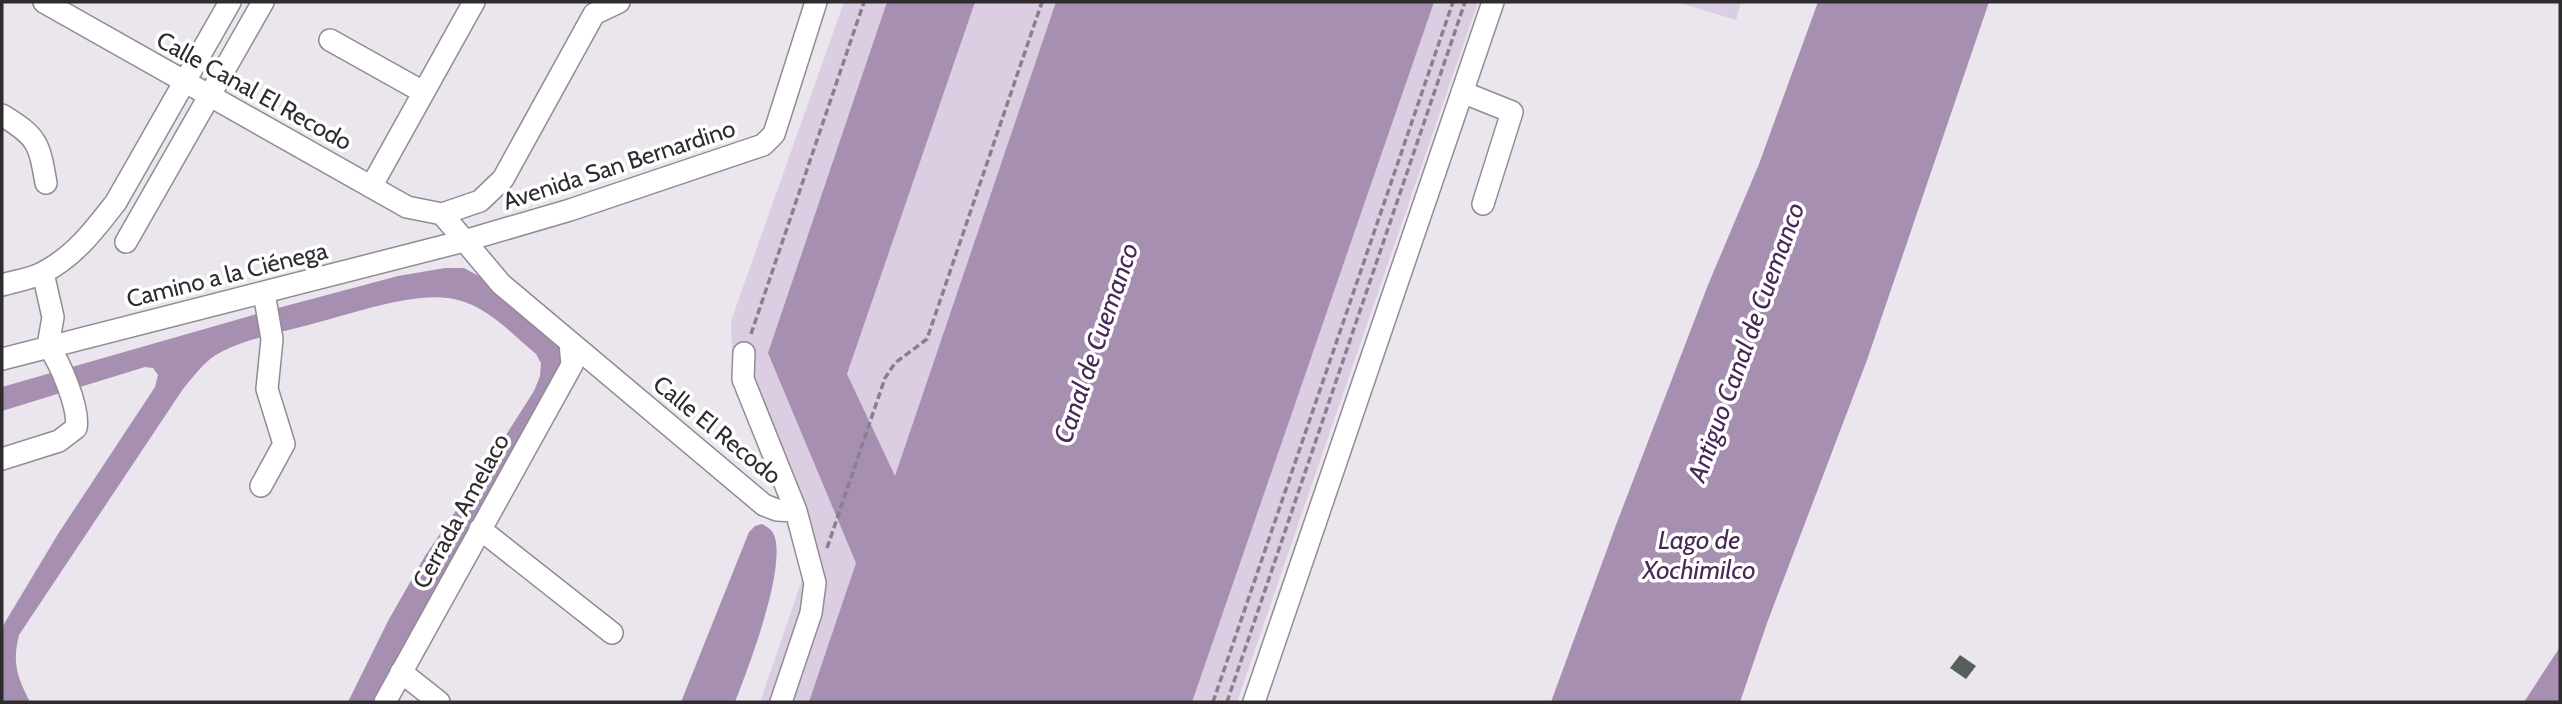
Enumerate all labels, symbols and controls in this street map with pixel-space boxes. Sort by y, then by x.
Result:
street label: Calle Canal El Recodo [152,25,357,156]
street label: Avenida San Bernardino [499,113,739,216]
water label: Antiguo Canal de Cuemanco [1680,198,1811,487]
street label: Camino a la Ciénega [123,235,331,314]
water label: Canal de Cuemanco [1047,239,1145,447]
street label: Calle El Recodo [647,369,787,490]
street label: Cerrada Amelaco [406,428,515,593]
water label: Lago de Xochimilco [1640,524,1756,586]

